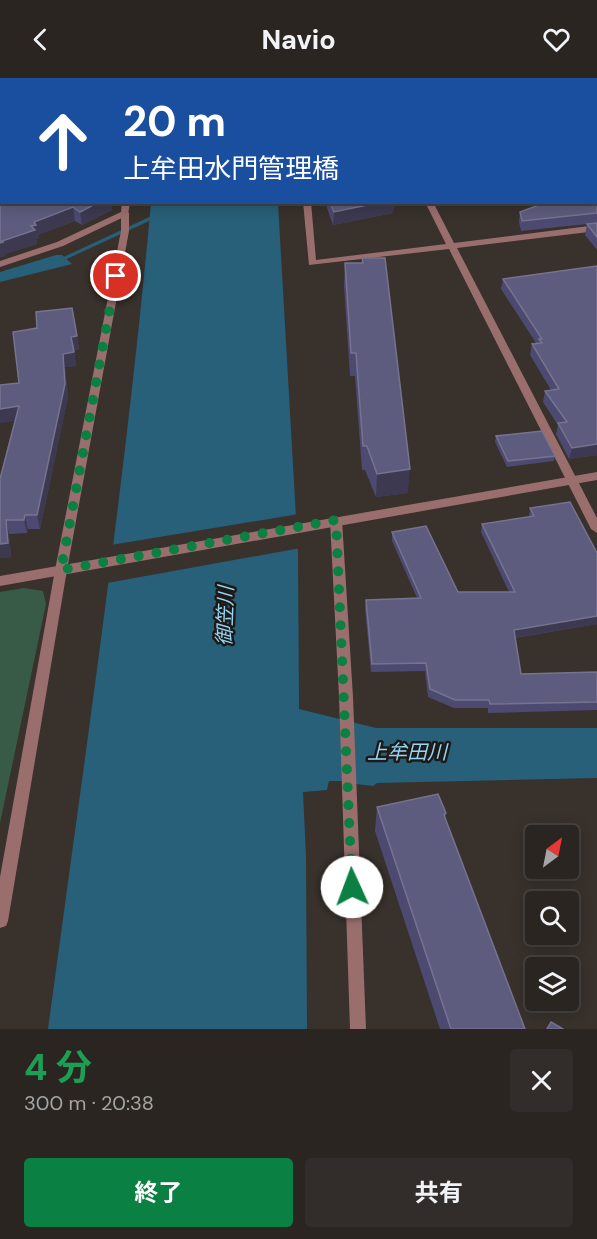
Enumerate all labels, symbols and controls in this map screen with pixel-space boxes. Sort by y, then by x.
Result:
text: Navio [261,22,336,57]
icon: back [24,23,57,56]
icon: heart [540,23,573,56]
text: 20 m [123,94,226,149]
icon: ahead [24,102,102,180]
text: 上牟田水門管理橋 [123,151,339,186]
pin [90,250,141,301]
icon: arrive [99,259,132,292]
water label: 御笠川 [211,584,239,646]
water label: 上牟田川 [367,739,449,765]
north arrow [525,825,579,879]
map controls [525,825,579,1011]
position arrow [320,855,384,919]
button: search [525,891,579,945]
button: layers [525,957,579,1011]
text: 4 分 [24,1044,92,1091]
button: close [510,1049,573,1112]
text: 300 m · 20:38 [24,1090,154,1116]
button: 終了 [24,1158,293,1227]
button: 共有 [305,1158,573,1227]

